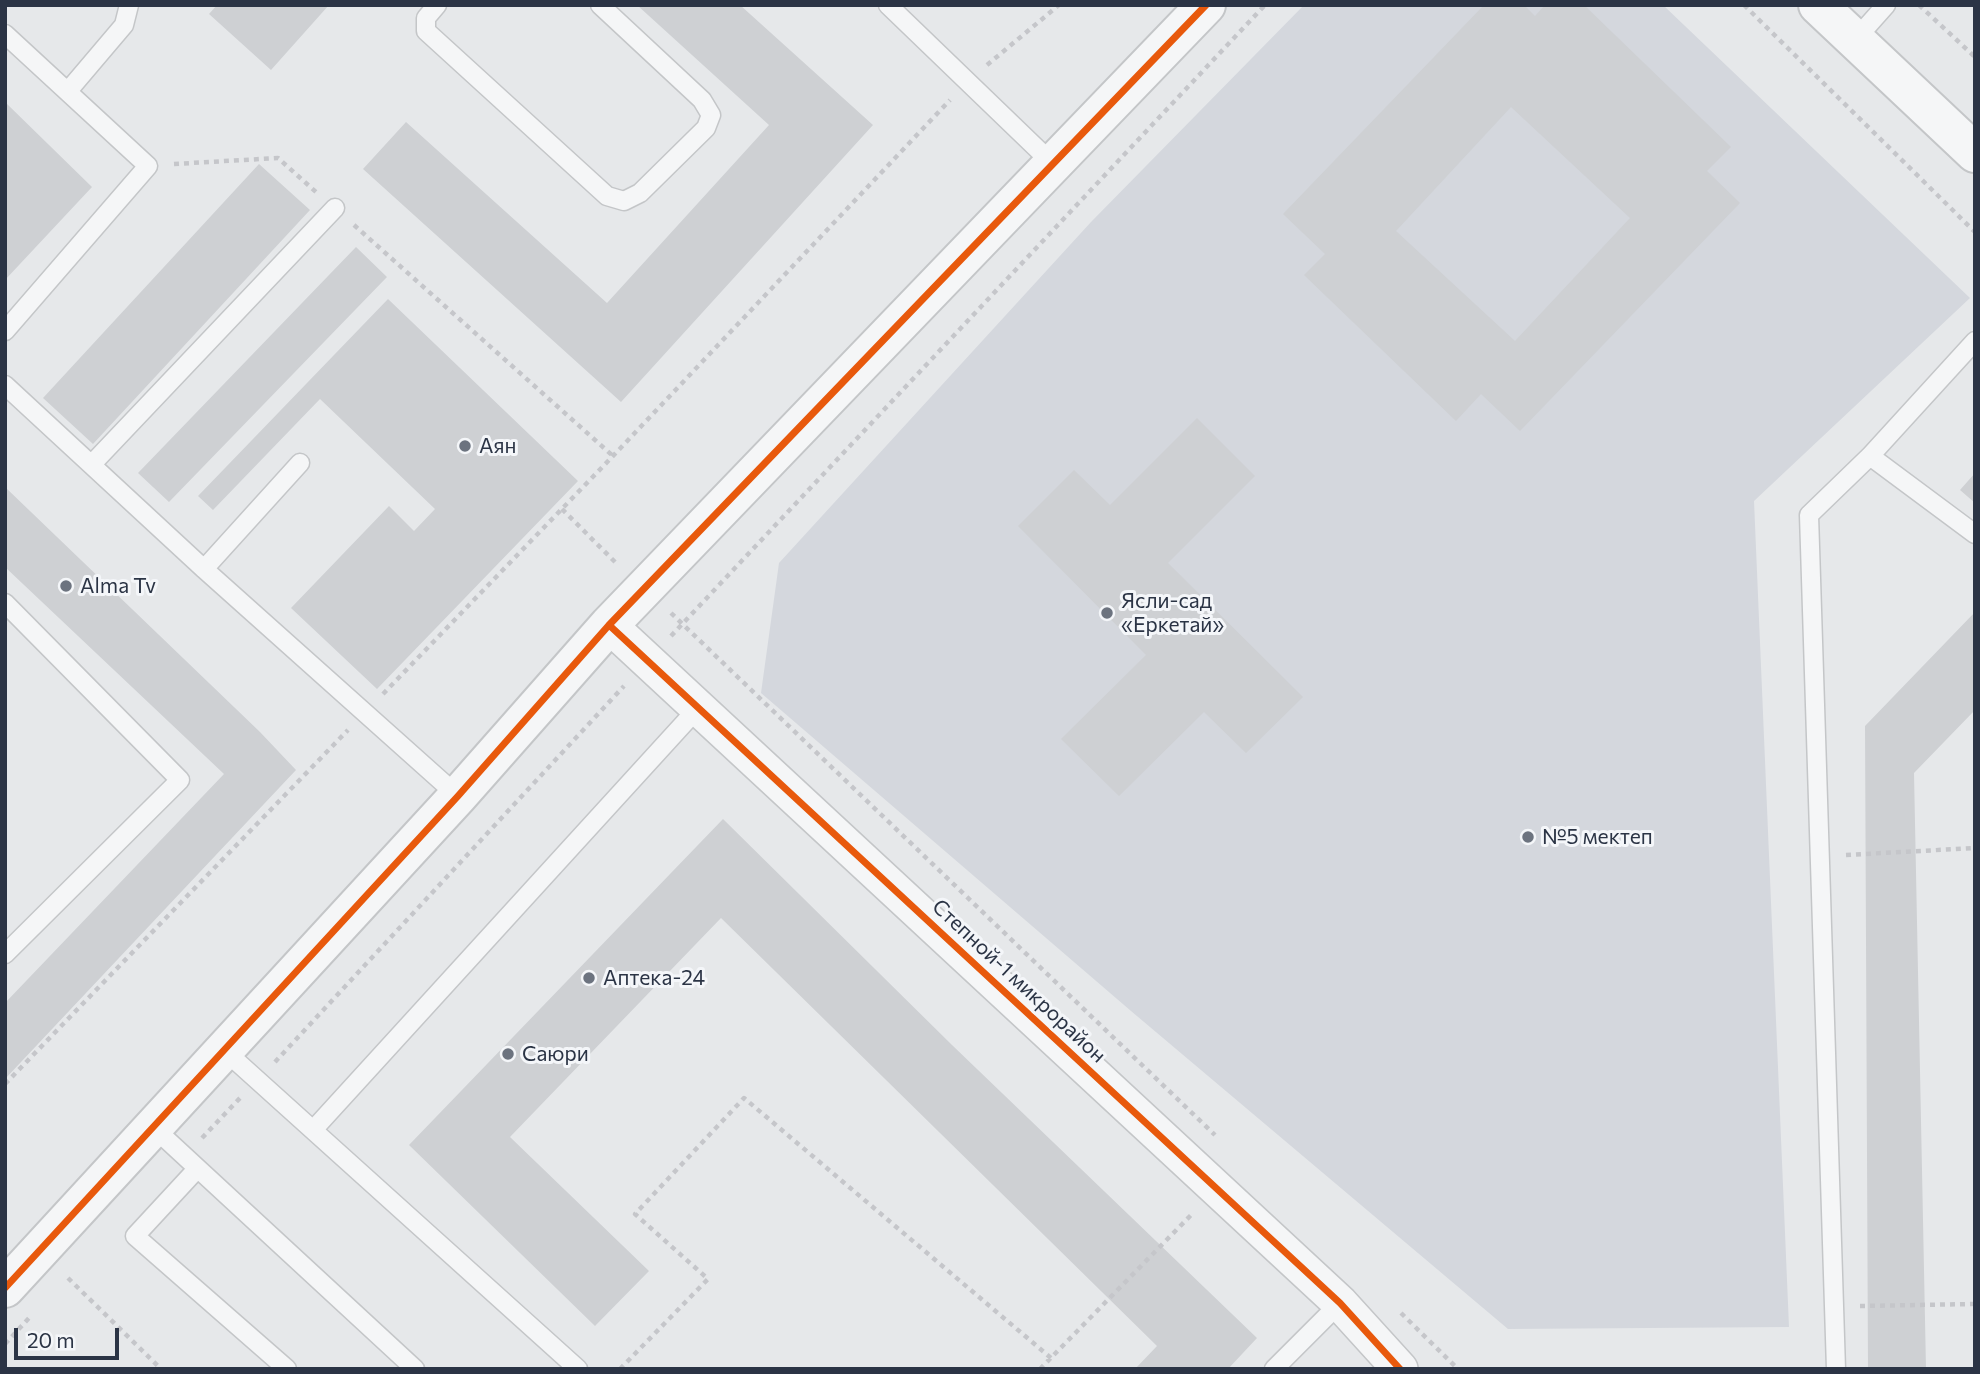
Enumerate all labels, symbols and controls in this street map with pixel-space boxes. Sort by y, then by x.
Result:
place label: Аян [479,433,516,459]
marker: Аян [457,438,473,454]
place label: Alma Tv [80,573,156,599]
marker: Alma Tv [58,578,74,594]
place label: Ясли-сад «Еркетай» [1121,588,1224,638]
marker: Ясли-сад «Еркетай» [1099,605,1115,621]
place label: №5 мектеп [1542,824,1653,850]
marker: №5 мектеп [1520,829,1536,845]
street label: Степной-1 микрорайон [927,894,1111,1068]
place label: Аптека-24 [603,965,705,991]
marker: Аптека-24 [581,970,597,986]
place label: Саюри [522,1041,589,1067]
marker: Саюри [500,1046,516,1062]
scale bar [18,1314,122,1358]
text: 20 m [27,1327,75,1352]

